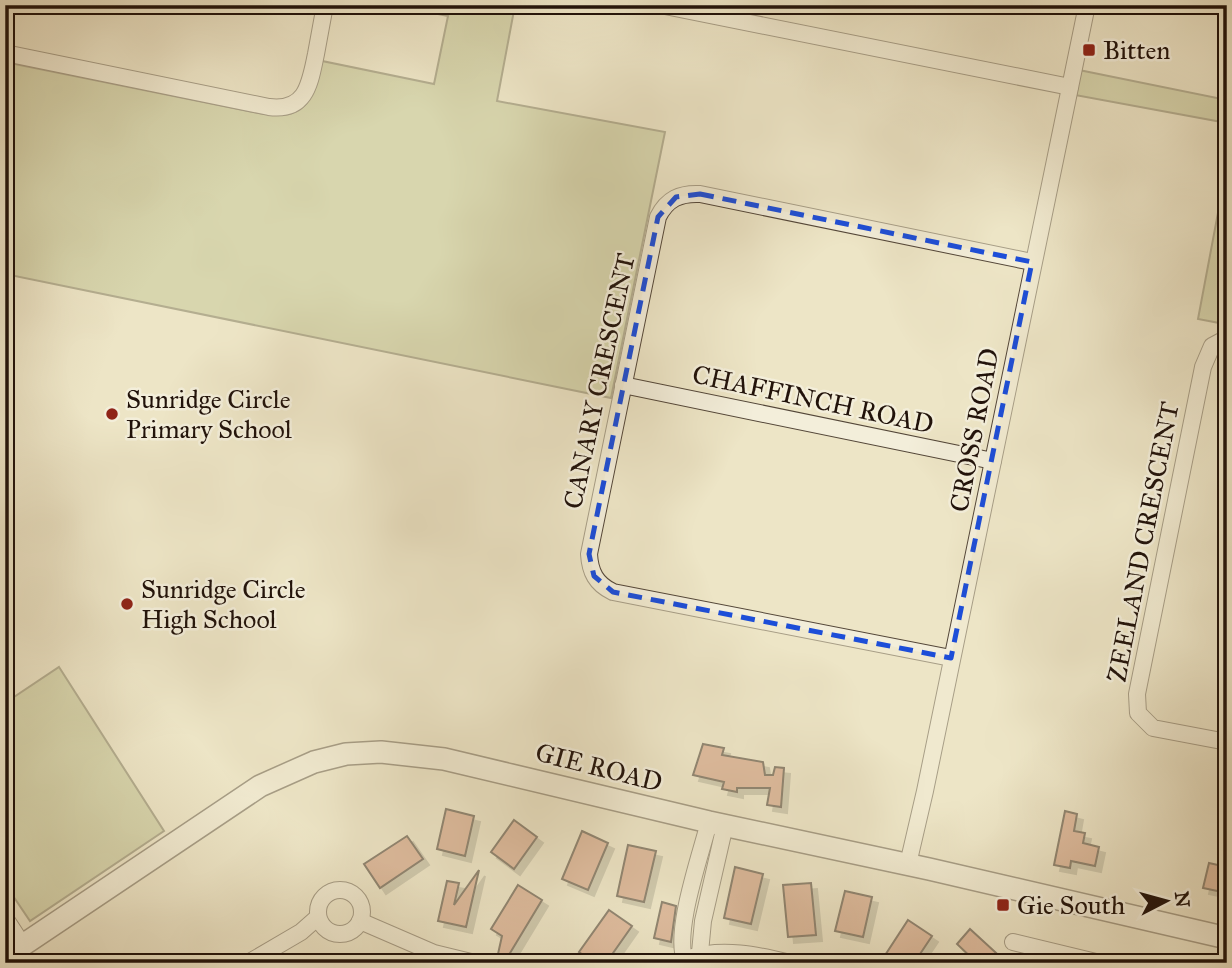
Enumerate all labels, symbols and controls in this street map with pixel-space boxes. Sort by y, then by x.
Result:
place label: Bitten [1103,34,1170,66]
marker: Bitten [1081,42,1097,58]
street label: CANARY CRESCENT [556,250,642,512]
street label: CROSS ROAD [942,345,1006,515]
street label: CHAFFINCH ROAD [689,358,937,440]
place label: Sunridge Circle Primary School [126,383,292,445]
street label: ZEELAND CRESCENT [1100,399,1186,685]
marker: Sunridge Circle Primary School [104,406,120,422]
place label: Sunridge Circle High School [141,573,306,635]
marker: Sunridge Circle High School [119,596,135,612]
street label: GIE ROAD [532,736,666,798]
north arrow [1130,866,1200,936]
place label: Gie South [1017,889,1126,921]
text: N [1170,890,1195,908]
marker: Gie South [995,897,1011,913]

